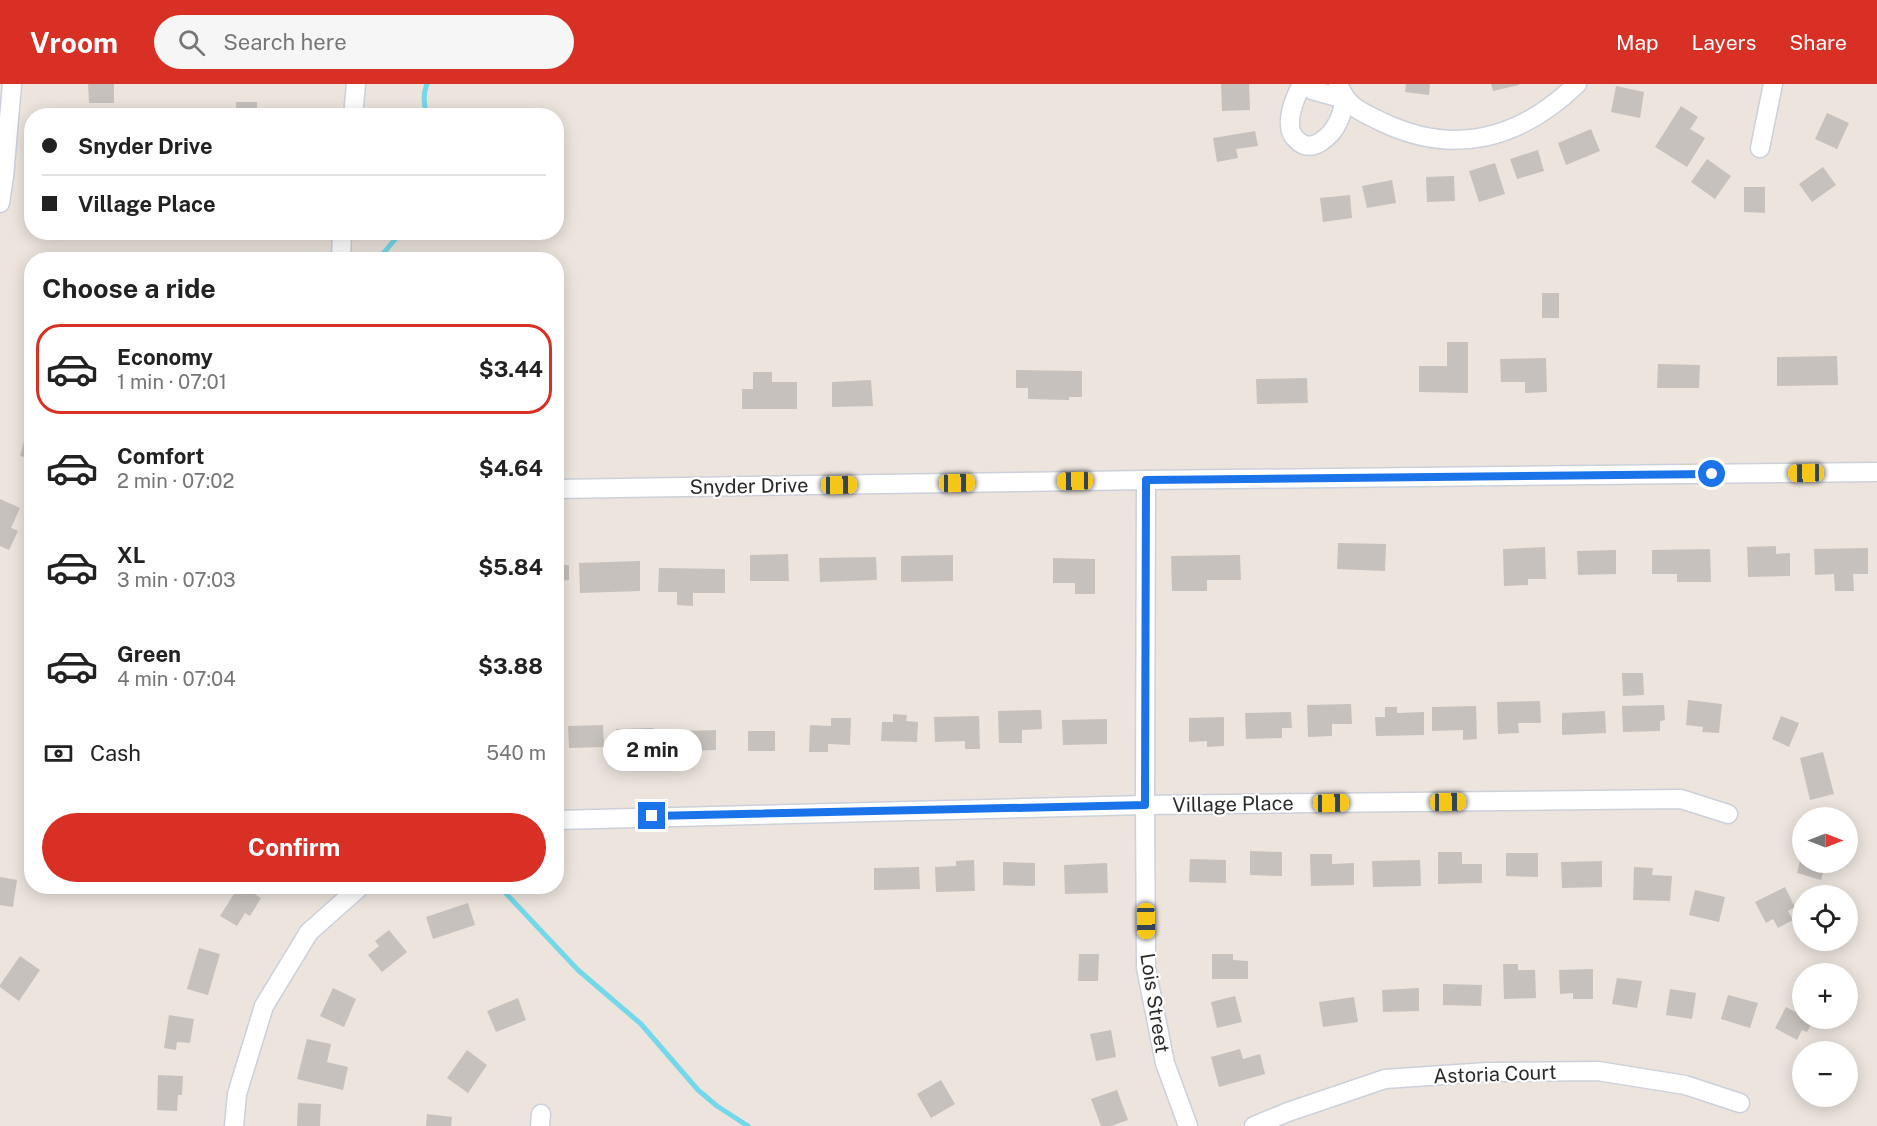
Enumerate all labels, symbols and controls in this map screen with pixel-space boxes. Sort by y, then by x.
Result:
search box [154,15,574,69]
text: Vroom [30,26,118,59]
icon: search [175,26,208,59]
text: Search here [223,29,347,55]
text: Map [1616,30,1659,55]
text: Layers [1692,30,1756,55]
text: Share [1789,30,1847,55]
text: Snyder Drive [78,133,213,159]
text: Village Place [78,191,216,217]
text: Choose a ride [42,272,216,304]
icon: car [45,342,99,396]
text: Economy [117,344,213,370]
text: $3.44 [479,356,543,382]
text: 1 min · 07:01 [117,370,227,394]
icon: car [45,441,99,495]
text: Comfort [117,443,204,469]
text: $4.64 [479,455,543,481]
route start [1698,460,1725,487]
car [1788,464,1824,482]
text: 2 min · 07:02 [117,469,234,493]
car [1057,472,1093,490]
street label: Snyder Drive [689,473,809,499]
car [939,474,975,492]
car [821,476,857,494]
icon: car [45,540,99,594]
text: XL [117,542,145,568]
text: $5.84 [478,554,543,580]
text: 3 min · 07:03 [117,568,236,592]
icon: car [45,639,99,693]
text: Green [117,641,181,667]
text: $3.88 [478,653,543,679]
text: 4 min · 07:04 [117,667,236,691]
callout: 2 min [602,729,702,771]
icon: cash [42,737,75,770]
text: 2 min [626,738,679,762]
text: Cash [90,740,141,766]
text: 540 m [486,741,546,765]
street label: Village Place [1172,791,1294,817]
car [1430,793,1466,811]
car [1313,794,1349,812]
route end [638,802,665,829]
north arrow [1792,807,1858,873]
map controls [1792,807,1858,1107]
button: Confirm [42,813,546,882]
button: locate [1792,885,1858,951]
car [1137,903,1155,939]
street label: Lois Street [1135,951,1175,1055]
button: + [1792,963,1858,1029]
button: − [1792,1041,1858,1107]
street label: Astoria Court [1433,1060,1557,1088]

